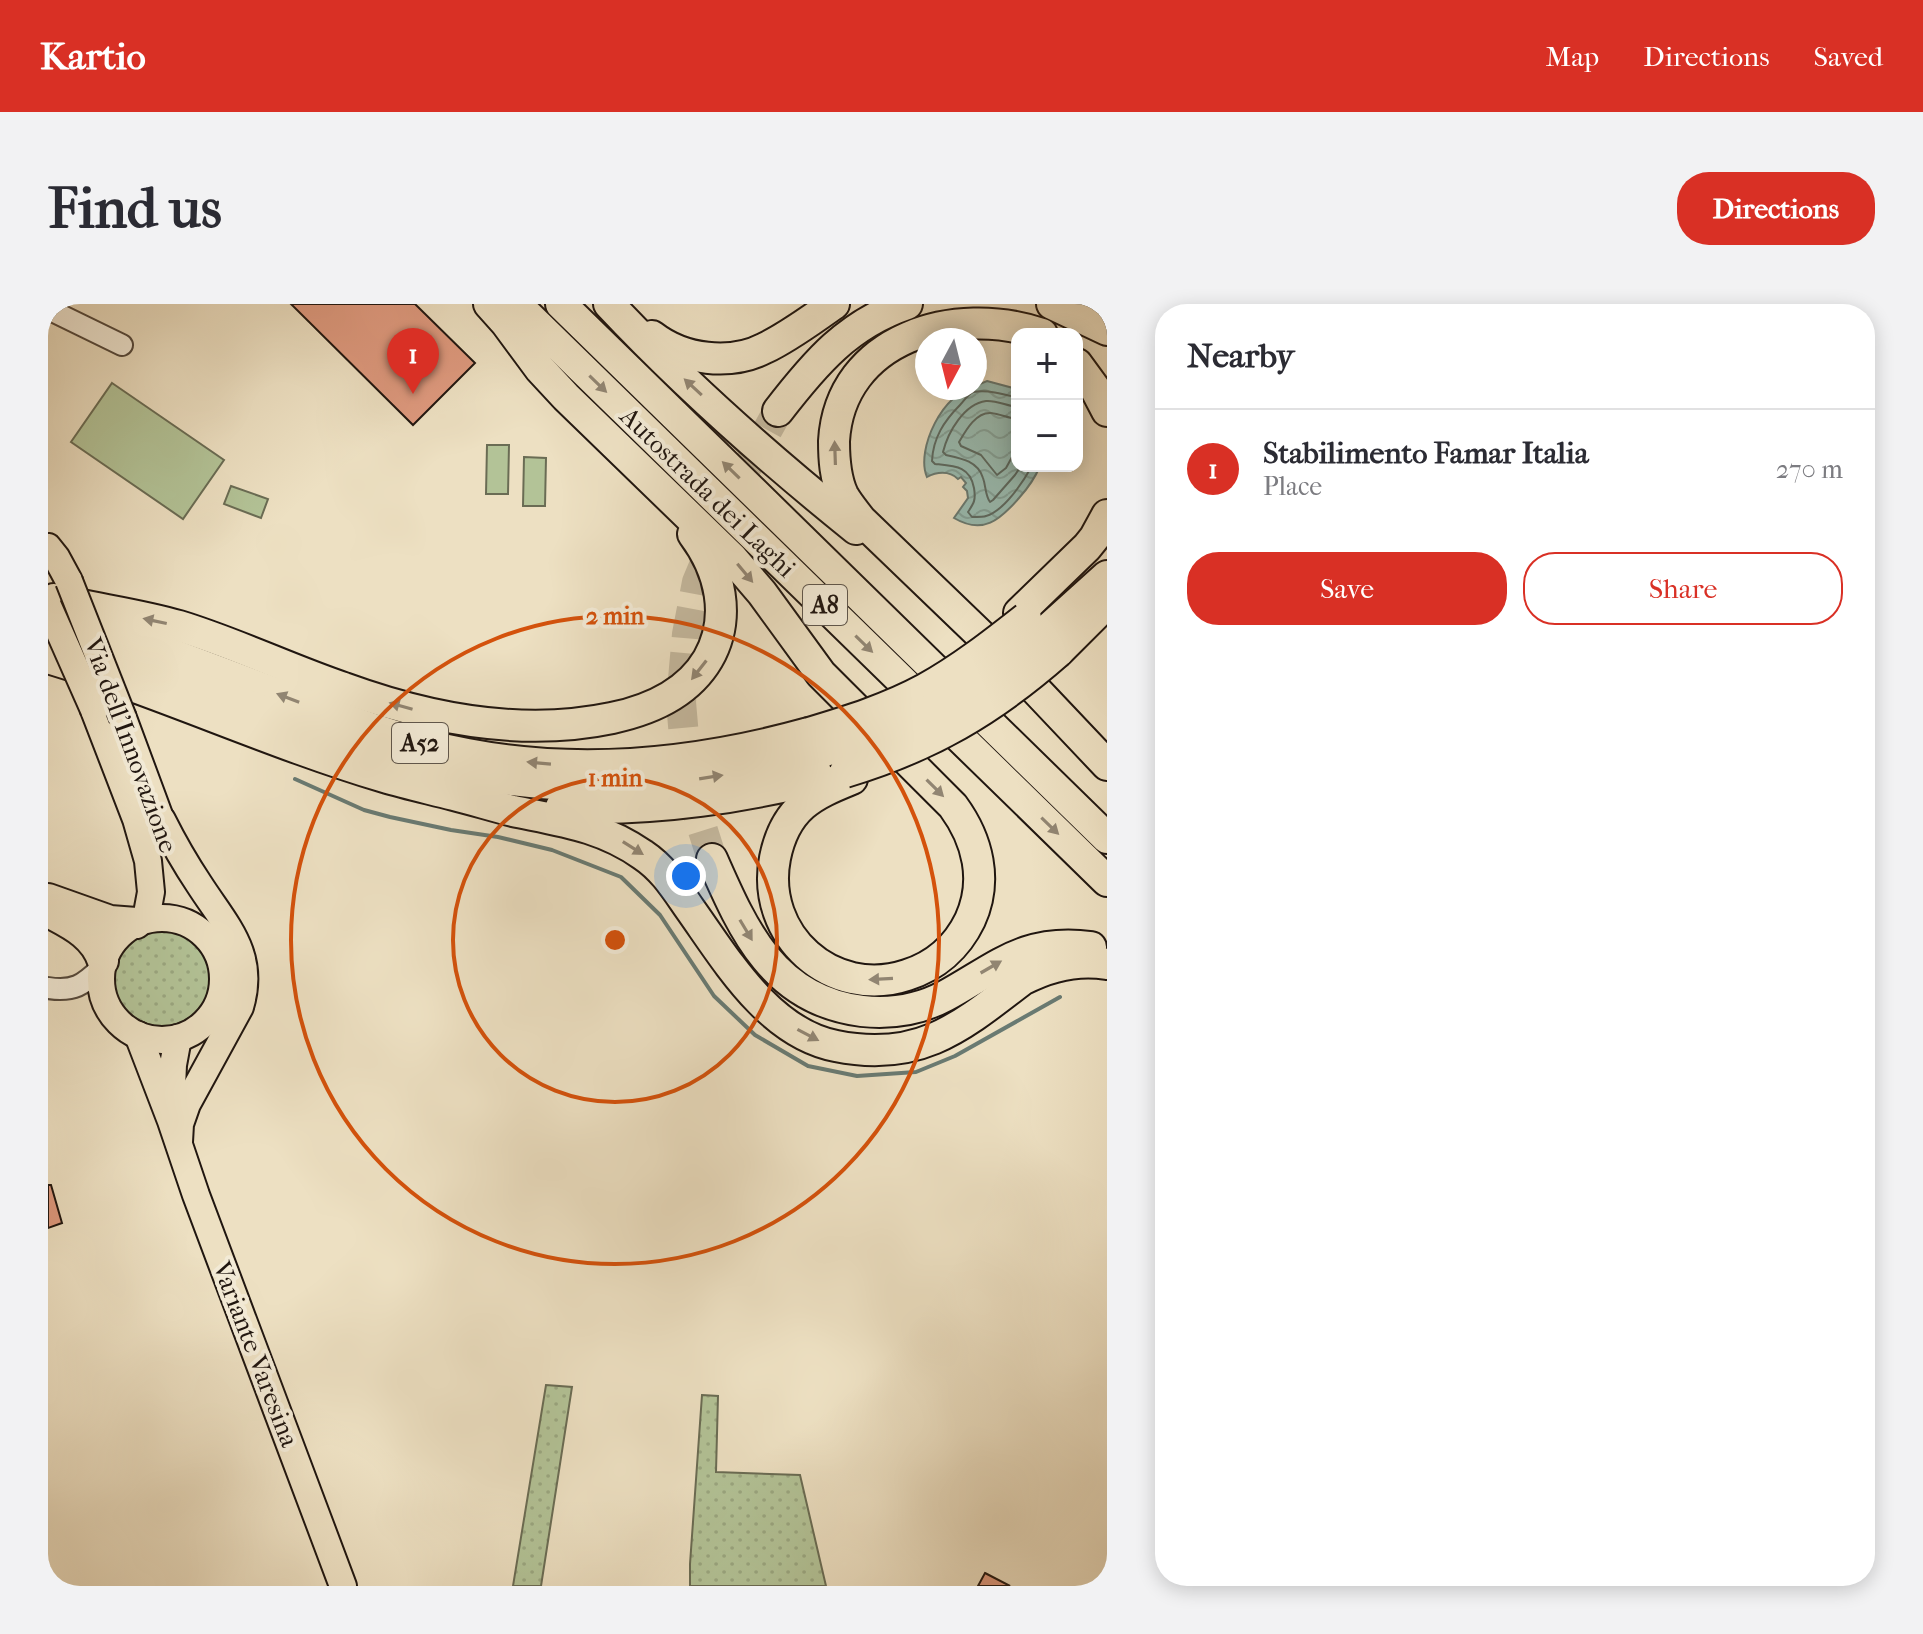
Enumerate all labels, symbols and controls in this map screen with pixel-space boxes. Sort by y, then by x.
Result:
text: Kartio [40,34,146,79]
text: Map [1546,40,1599,73]
text: Directions [1643,40,1770,73]
text: Saved [1814,40,1883,73]
button: Directions [1677,172,1875,245]
text: Find us [48,176,222,241]
pin: 1 [387,328,439,394]
north arrow [915,328,987,400]
map controls [1011,328,1083,472]
button: + [1011,328,1083,400]
text: Nearby [1187,336,1294,376]
one-way arrow [588,374,607,393]
one-way arrow [684,379,703,397]
street label: Autostrada dei Laghi [613,400,802,584]
button: − [1011,400,1083,472]
text: Stabilimento Famar Italia [1263,436,1589,471]
one-way arrow [829,440,842,465]
text: 1 [1208,454,1218,485]
text: 270 m [1776,454,1843,485]
one-way arrow [722,461,741,480]
text: Place [1263,471,1322,502]
button: Save [1187,552,1507,625]
button: Share [1523,552,1843,625]
one-way arrow [736,562,753,582]
road number: A8 [803,585,847,625]
text: 2 min [586,602,645,630]
one-way arrow [143,614,168,627]
street label: Via dell'Innovazione [77,633,184,857]
one-way arrow [854,634,873,653]
one-way arrow [691,659,708,679]
one-way arrow [276,691,300,704]
one-way arrow [388,699,412,712]
road number: A52 [392,723,448,763]
one-way arrow [526,756,551,769]
text: 1 min [588,764,643,792]
one-way arrow [699,771,724,783]
one-way arrow [925,778,944,797]
one-way arrow [1040,816,1059,835]
one-way arrow [622,841,644,855]
your location [666,856,706,896]
one-way arrow [739,919,753,941]
centre of rings [601,926,629,954]
one-way arrow [980,960,1002,974]
one-way arrow [868,973,893,986]
one-way arrow [797,1028,819,1042]
street label: Variante Varesina [206,1256,306,1452]

